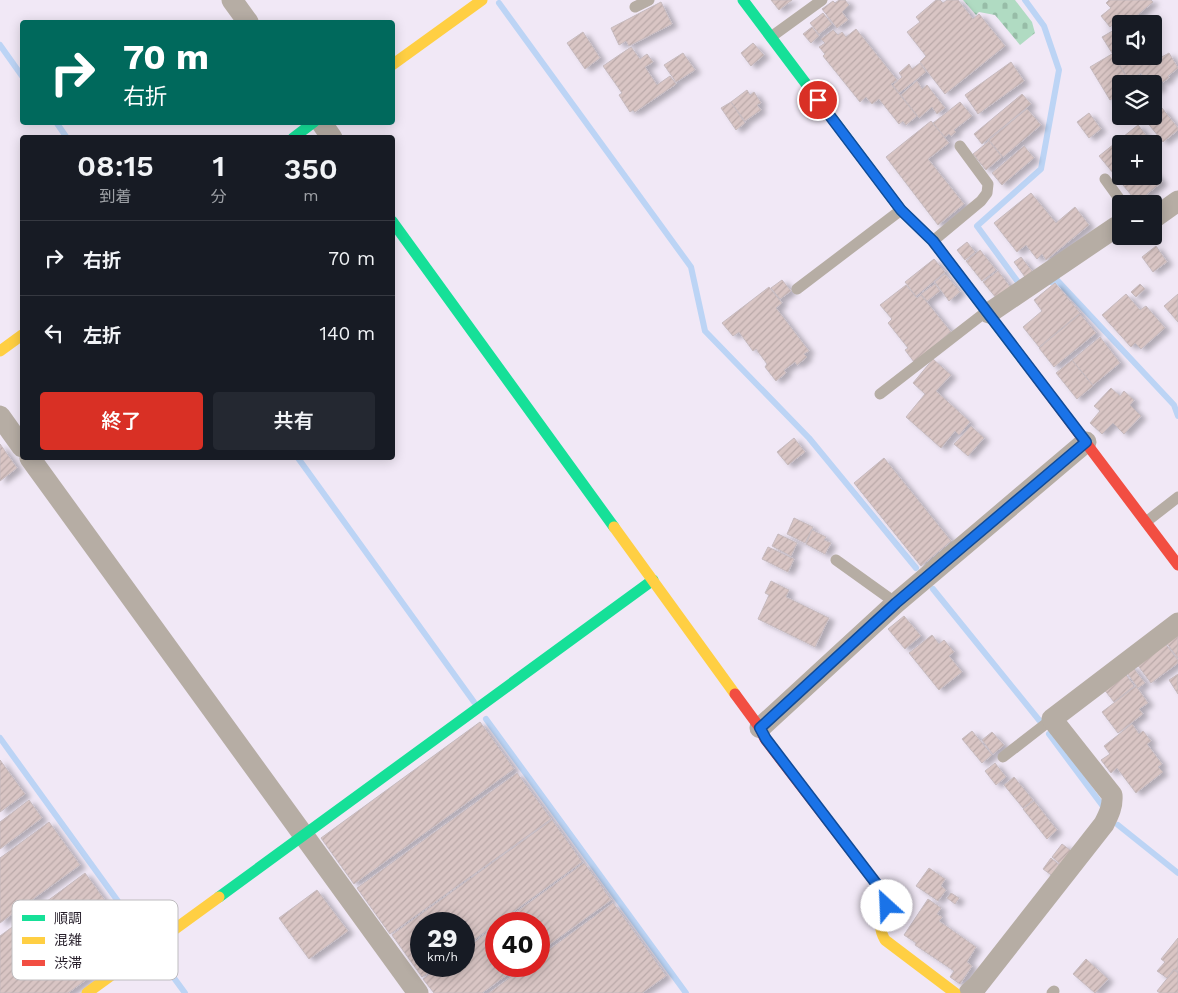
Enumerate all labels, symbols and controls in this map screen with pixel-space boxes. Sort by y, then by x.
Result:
map controls [1112,15,1162,245]
button: sound [1112,15,1162,65]
text: 70 m [123,36,209,78]
icon: right [40,40,105,105]
button: layers [1112,75,1162,125]
pin [797,79,839,121]
text: 右折 [123,84,167,109]
icon: arrive [804,86,832,114]
button: + [1112,135,1162,185]
text: 08:15 [77,148,154,183]
text: 1 [212,148,225,183]
text: 350 [284,151,338,186]
text: m [303,186,318,205]
text: 到着 [99,187,131,206]
text: 分 [211,187,227,206]
button: − [1112,195,1162,245]
icon: right [40,244,68,272]
text: 70 m [328,247,375,270]
text: 右折 [83,249,121,272]
icon: left [40,319,68,347]
text: 140 m [320,322,375,345]
text: 左折 [83,324,121,347]
button: 終了 [40,392,203,450]
button: 共有 [213,392,375,450]
position arrow [860,879,912,931]
legend [12,900,178,980]
text: 順調 [54,910,82,926]
speed limit sign: 40 [485,912,550,977]
text: 29 [427,924,458,953]
text: 混雑 [54,932,82,948]
text: km/h [427,950,458,964]
text: 渋滞 [54,955,82,971]

